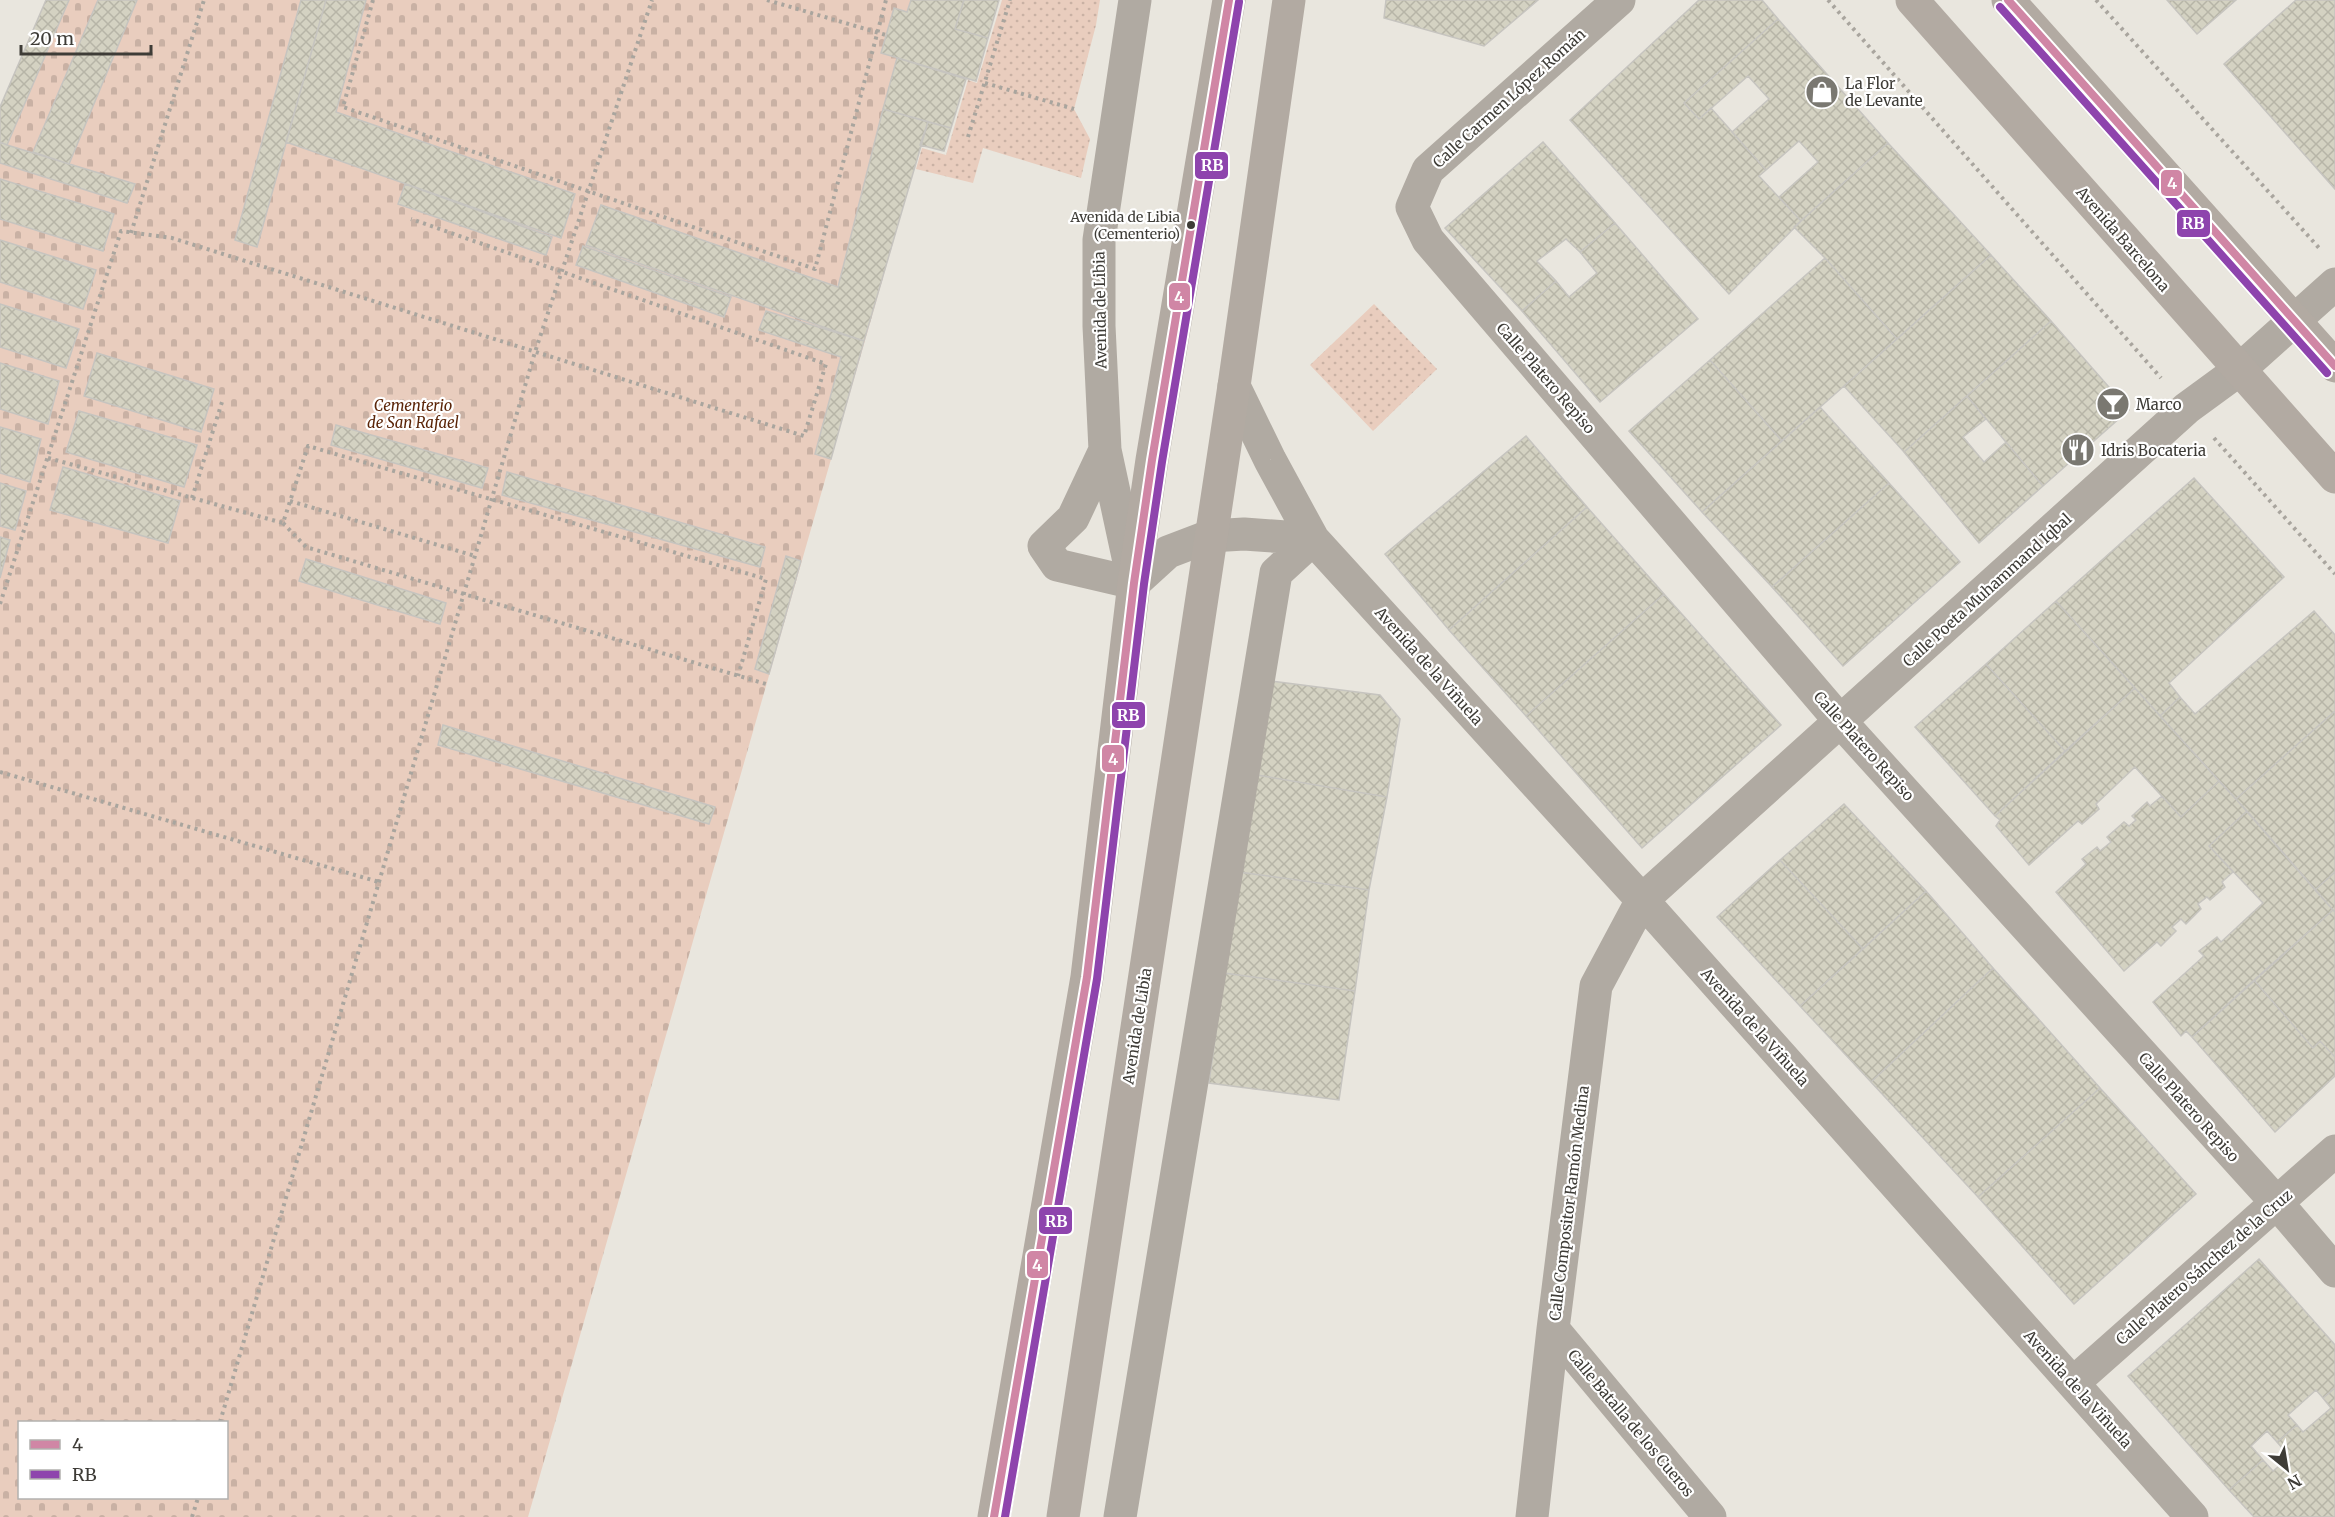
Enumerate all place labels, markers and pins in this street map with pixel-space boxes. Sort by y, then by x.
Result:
shop icon: La Flor de Levante [1804,74,1840,110]
place label: La Flor de Levante [1845,74,1923,110]
place label: Avenida de Libia (Cementerio) [1069,208,1180,243]
marker: Avenida de Libia (Cementerio) [1185,219,1197,231]
bar icon: Marco [2095,386,2131,422]
place label: Marco [2136,395,2182,414]
restaurant icon: Idris Bocateria [2060,432,2096,468]
place label: Idris Bocateria [2101,441,2206,460]

